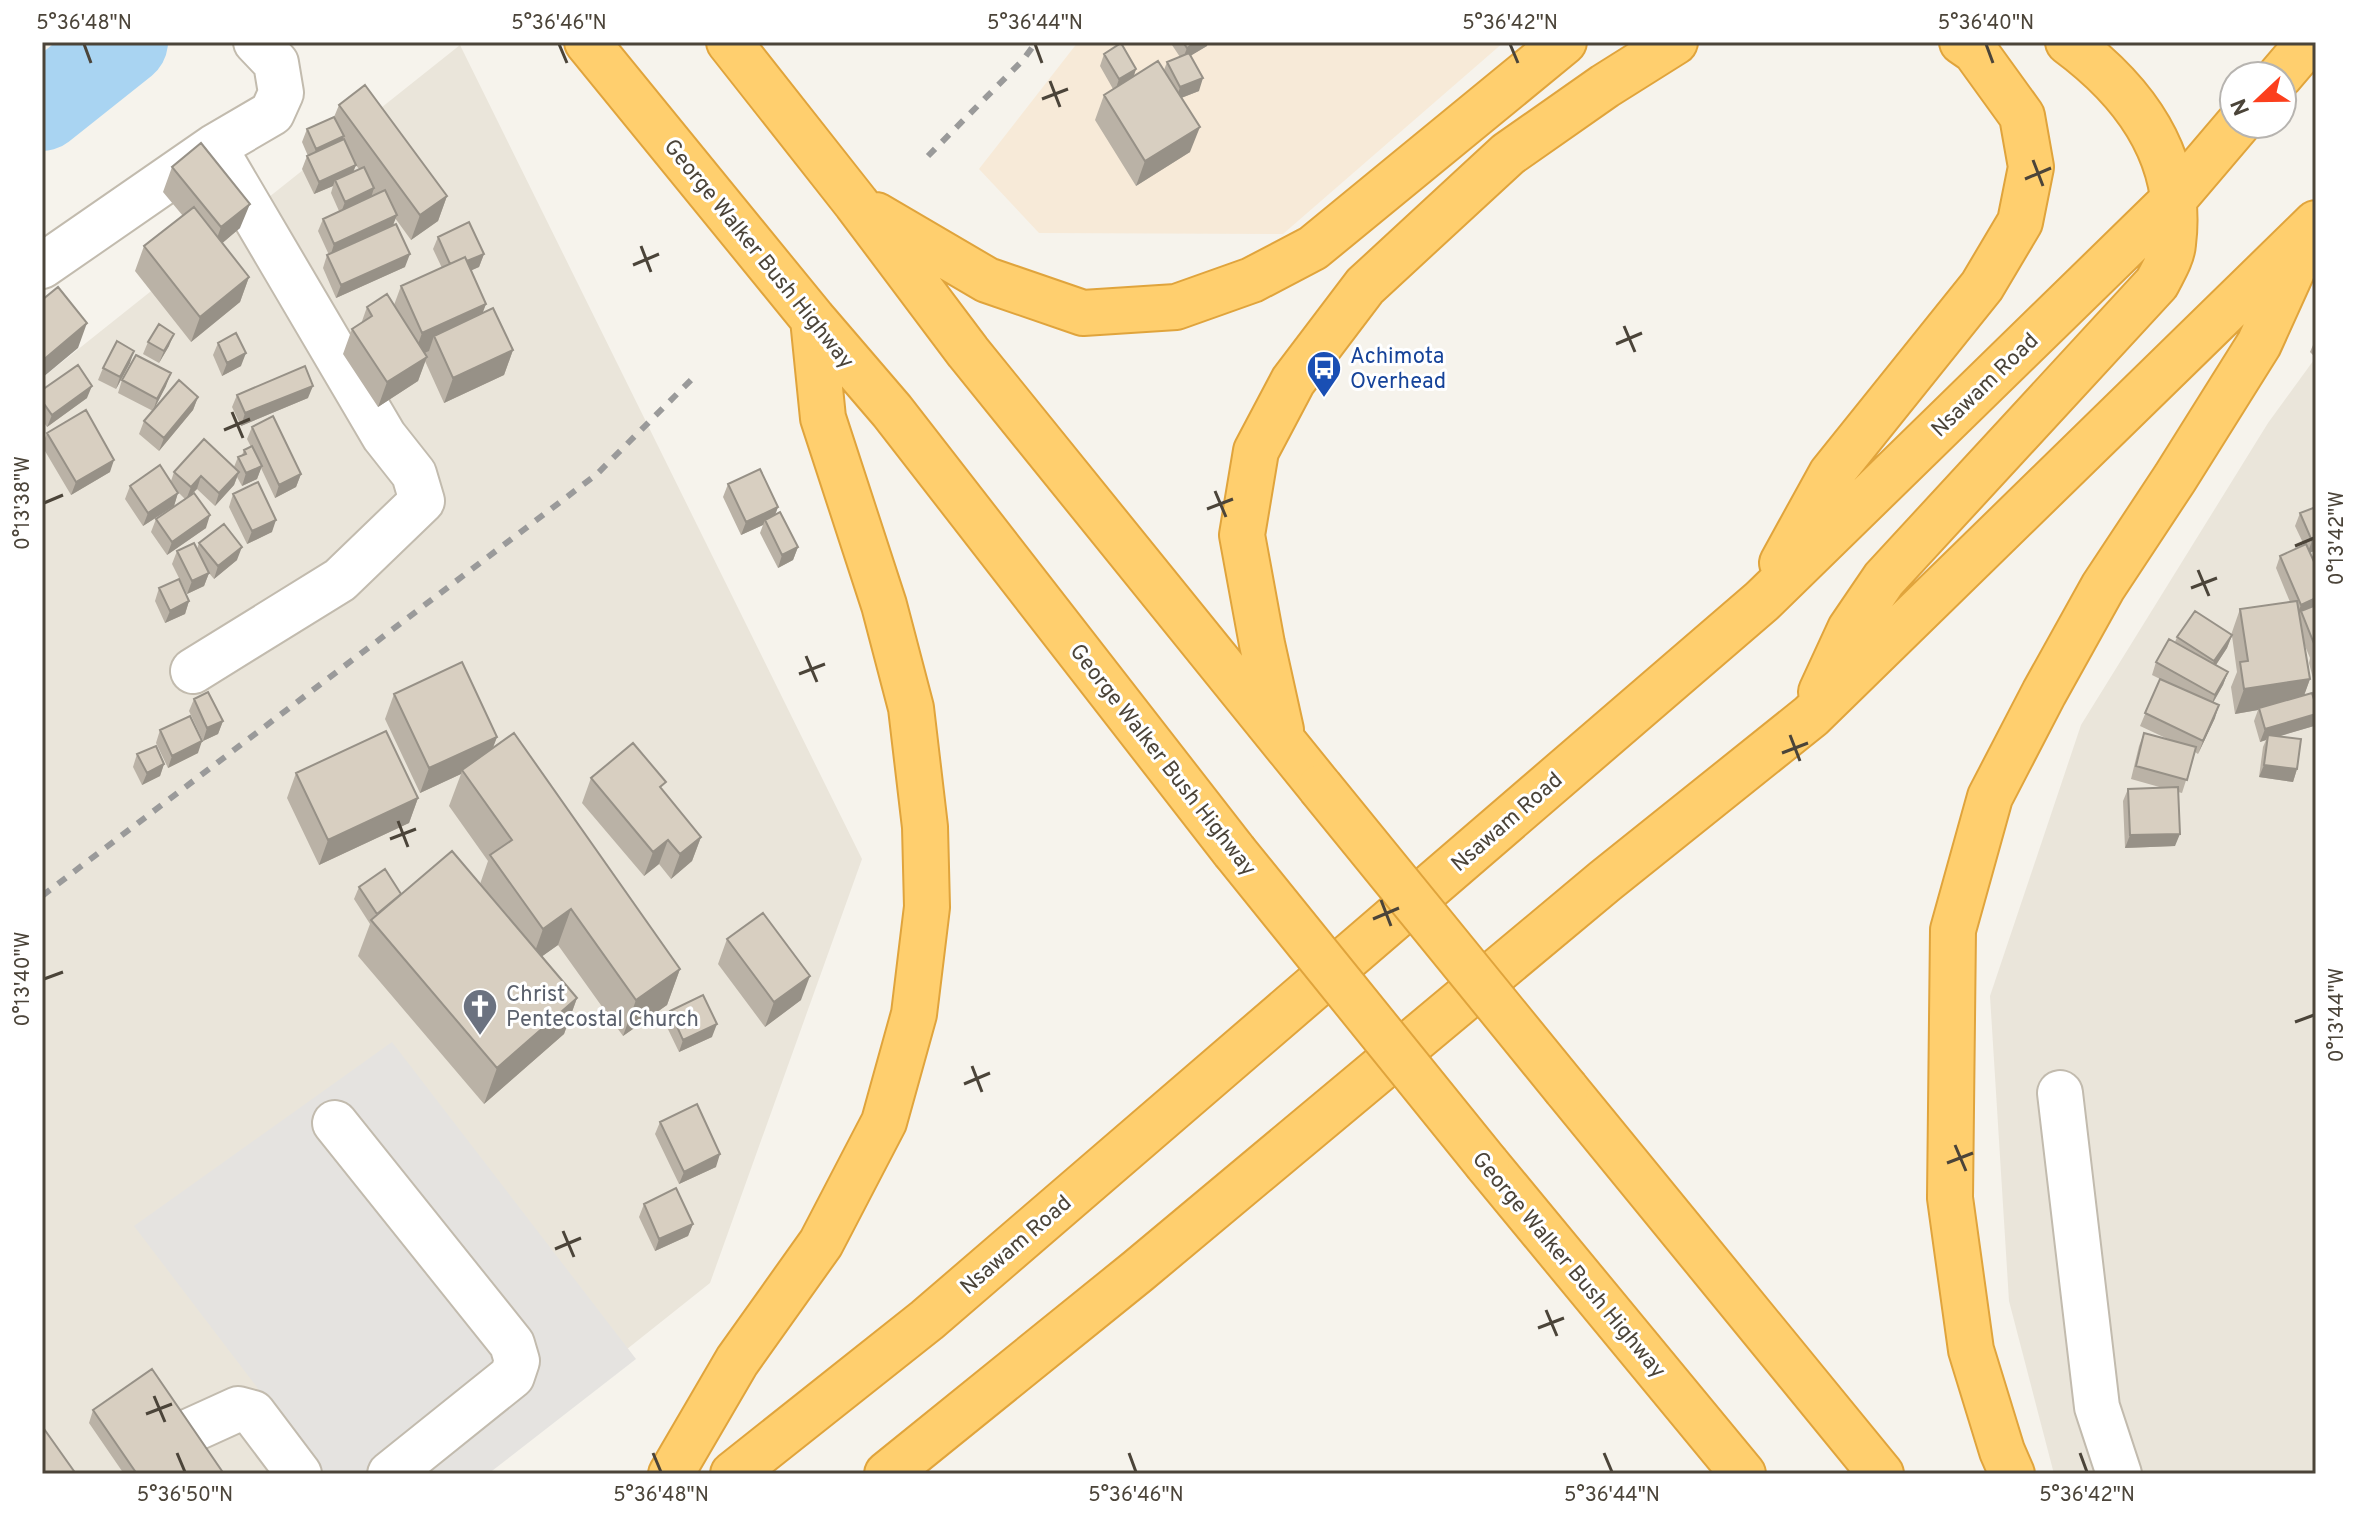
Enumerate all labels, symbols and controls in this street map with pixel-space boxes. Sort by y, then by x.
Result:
text: 5°36'48"N [36,11,132,37]
text: 5°36'46"N [511,11,607,37]
text: 5°36'44"N [987,11,1083,37]
text: 5°36'42"N [1462,11,1558,37]
text: 5°36'40"N [1938,11,2034,37]
north arrow [2218,60,2298,140]
text: N [2226,94,2257,119]
street label: George Walker Bush Highway [657,134,859,375]
street label: Nsawam Road [1926,328,2045,444]
place label: Achimota Overhead [1350,344,1446,396]
bus stop icon: Achimota Overhead [1305,349,1343,399]
text: 0°13'38"W [11,456,37,550]
text: 0°13'42"W [2325,491,2351,585]
street label: George Walker Bush Highway [1063,639,1261,882]
street label: Nsawam Road [1446,767,1569,879]
text: 0°13'40"W [11,932,37,1026]
text: 0°13'44"W [2325,968,2351,1062]
place label: Christ Pentecostal Church [506,982,699,1034]
church icon: Christ Pentecostal Church [461,987,499,1037]
street label: George Walker Bush Highway [1465,1147,1671,1384]
street label: Nsawam Road [955,1190,1078,1302]
text: 5°36'50"N [137,1483,233,1509]
text: 5°36'48"N [613,1483,709,1509]
text: 5°36'46"N [1088,1483,1184,1509]
text: 5°36'44"N [1564,1483,1660,1509]
text: 5°36'42"N [2039,1483,2135,1509]

